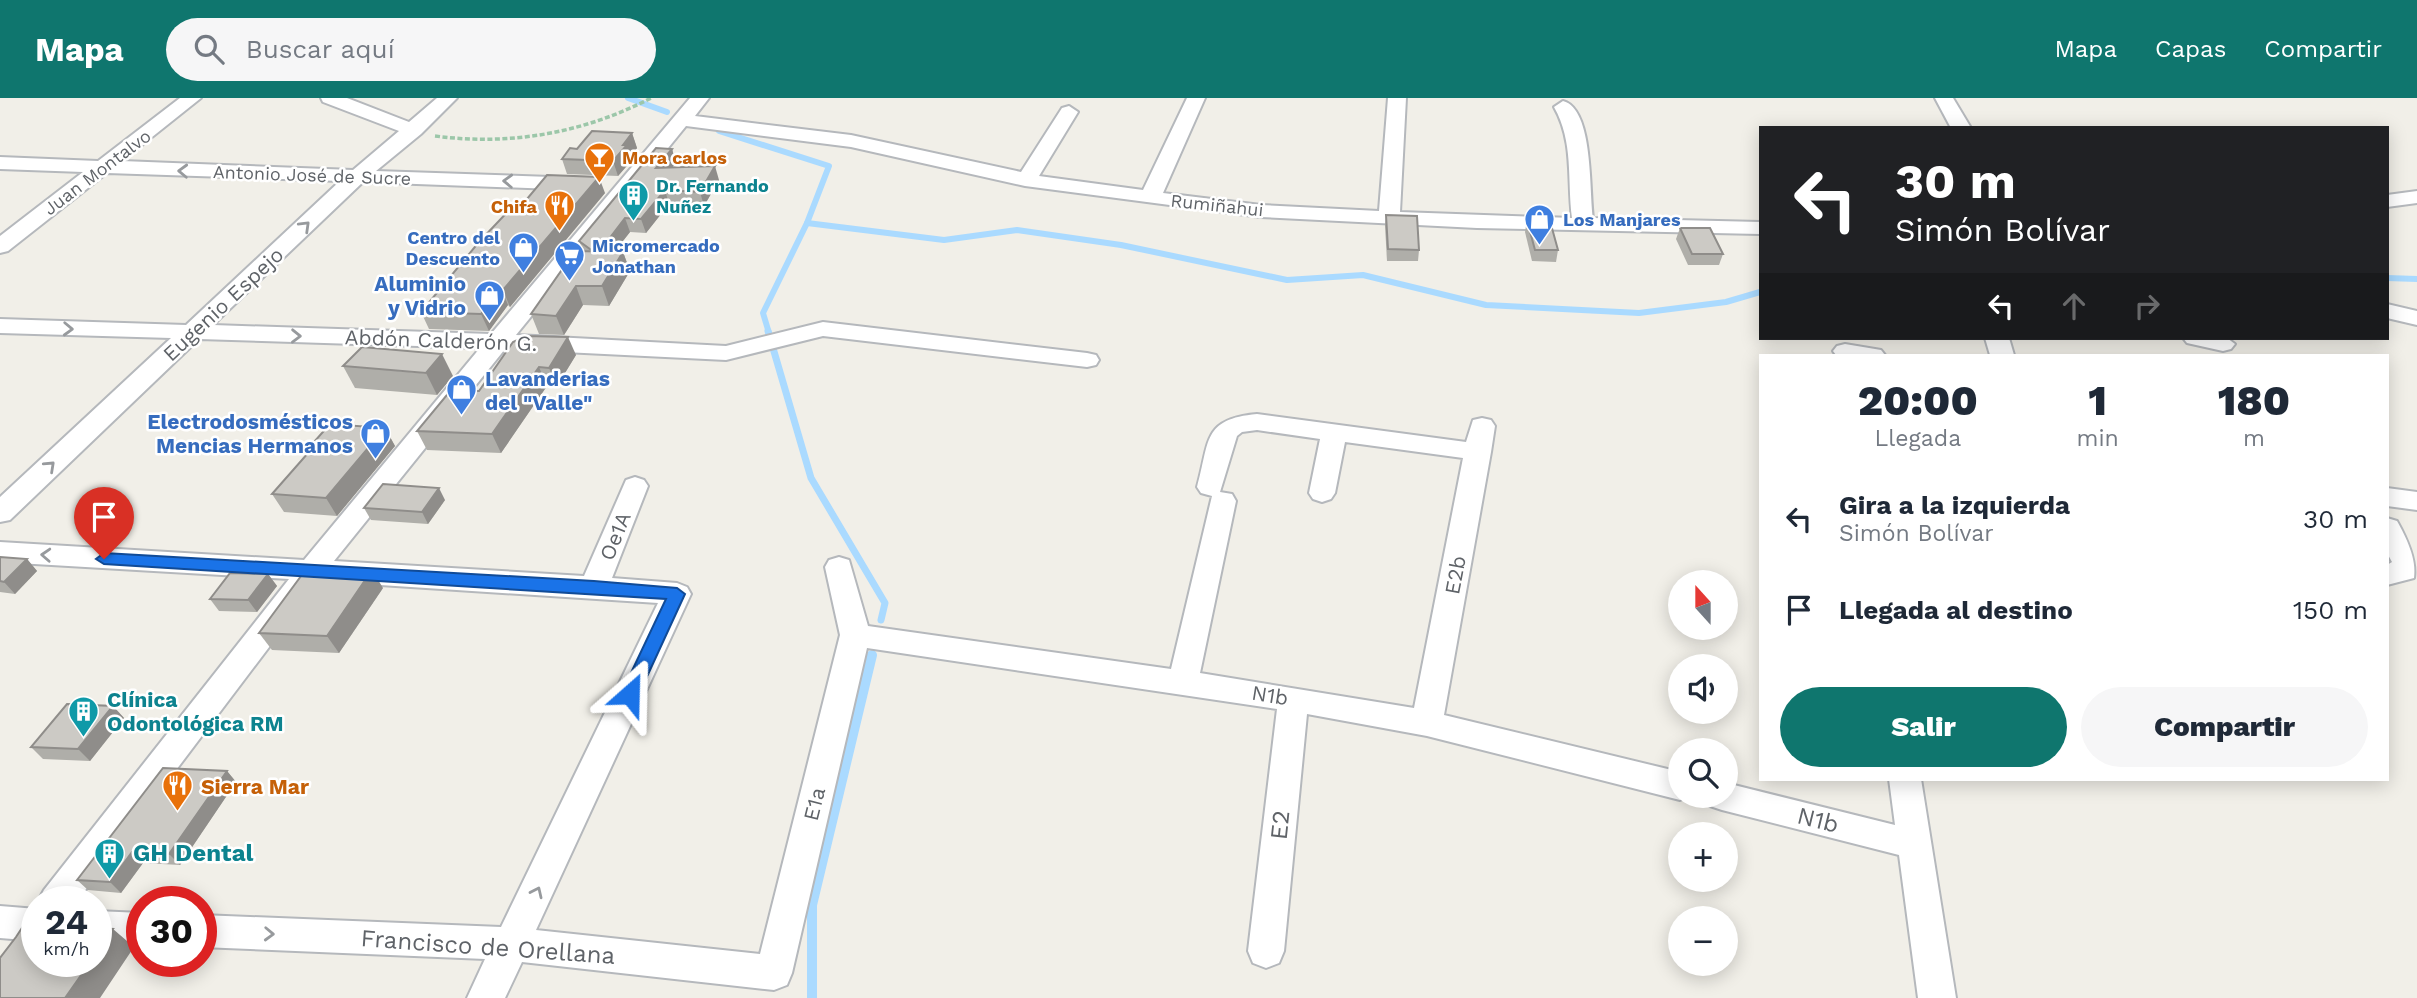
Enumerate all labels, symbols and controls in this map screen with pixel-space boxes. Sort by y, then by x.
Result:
search box [166,18,656,81]
text: Mapa [35,30,124,69]
icon: search [190,30,228,68]
text: Buscar aquí [246,34,395,64]
text: Mapa [2054,35,2117,63]
text: Capas [2155,35,2226,63]
text: Compartir [2264,35,2382,63]
street label: Juan Montalvo [39,125,155,219]
bar icon: Mora carlos [582,140,616,184]
place label: Mora carlos [622,147,727,168]
text: 30 m [1895,152,2016,210]
icon: left [1780,154,1871,245]
street label: Antonio José de Sucre [212,161,412,189]
one-way arrow [177,163,187,179]
one-way arrow [502,174,513,189]
place label: Dr. Fernando Nuñez [656,175,769,217]
building icon: Dr. Fernando Nuñez [616,178,650,222]
restaurant icon: Chifa [543,189,577,233]
street label: Rumiñahui [1170,190,1264,220]
place label: Chifa [491,196,538,217]
shop icon: Los Manjares [1523,202,1557,246]
place label: Los Manjares [1563,209,1681,230]
text: Simón Bolívar [1895,211,2110,249]
one-way arrow [297,222,310,235]
place label: Centro del Descuento [406,227,500,269]
shop icon: Centro del Descuento [506,230,540,274]
place label: Micromercado Jonathan [592,235,720,277]
supermarket icon: Micromercado Jonathan [552,238,586,282]
street label: Eugenio Espejo [158,242,288,366]
place label: Aluminio y Vidrio [374,271,466,320]
shop icon: Aluminio y Vidrio [472,278,506,322]
icon: left [1982,287,2020,325]
icon: ahead [2055,287,2093,325]
icon: right [2128,287,2166,325]
one-way arrow [63,321,74,337]
street label: Abdón Calderón G. [344,324,538,356]
one-way arrow [291,328,301,344]
place label: Lavanderias del "Valle" [485,366,610,415]
shop icon: Lavanderias del "Valle" [445,373,479,417]
text: 20:00 [1858,376,1978,425]
text: 1 [2088,376,2107,425]
text: 180 [2218,376,2290,425]
place label: Electrodosmésticos Mencias Hermanos [147,409,353,458]
shop icon: Electrodosmésticos Mencias Hermanos [359,416,393,460]
text: Llegada [1874,425,1961,452]
text: min [2077,425,2119,452]
text: m [2243,425,2265,452]
one-way arrow [42,462,55,475]
pin [74,487,134,559]
text: Gira a la izquierda [1839,490,2070,520]
icon: arrive [85,498,123,536]
icon: left [1780,500,1818,538]
text: 30 m [2303,504,2368,534]
street label: Oe1A [594,508,636,564]
text: Simón Bolívar [1839,520,1994,547]
one-way arrow [40,548,51,563]
street label: E2b [1439,554,1471,596]
north arrow [1668,570,1738,640]
map controls [1668,570,1738,976]
icon: arrive [1780,591,1818,629]
text: Llegada al destino [1839,595,2073,625]
text: 150 m [2293,595,2368,625]
button: sound [1668,654,1738,724]
position arrow [593,657,667,731]
street label: N1b [1250,680,1290,710]
place label: Clínica Odontológica RM [107,687,284,736]
button: Salir [1780,687,2067,767]
button: Compartir [2081,687,2368,767]
building icon: Clínica Odontológica RM [67,694,101,738]
button: search [1668,738,1738,808]
restaurant icon: Sierra Mar [161,769,195,813]
place label: Sierra Mar [201,774,309,799]
street label: E1a [798,785,830,823]
street label: N1b [1794,801,1842,839]
street label: E2 [1265,809,1295,841]
button: + [1668,822,1738,892]
building icon: GH Dental [93,836,127,880]
place label: GH Dental [133,839,254,867]
speed limit sign: 30 [126,886,217,977]
one-way arrow [529,887,543,899]
text: 24 [45,901,88,943]
button: − [1668,906,1738,976]
street label: Francisco de Orellana [360,924,616,970]
one-way arrow [264,927,275,942]
text: km/h [43,938,90,959]

